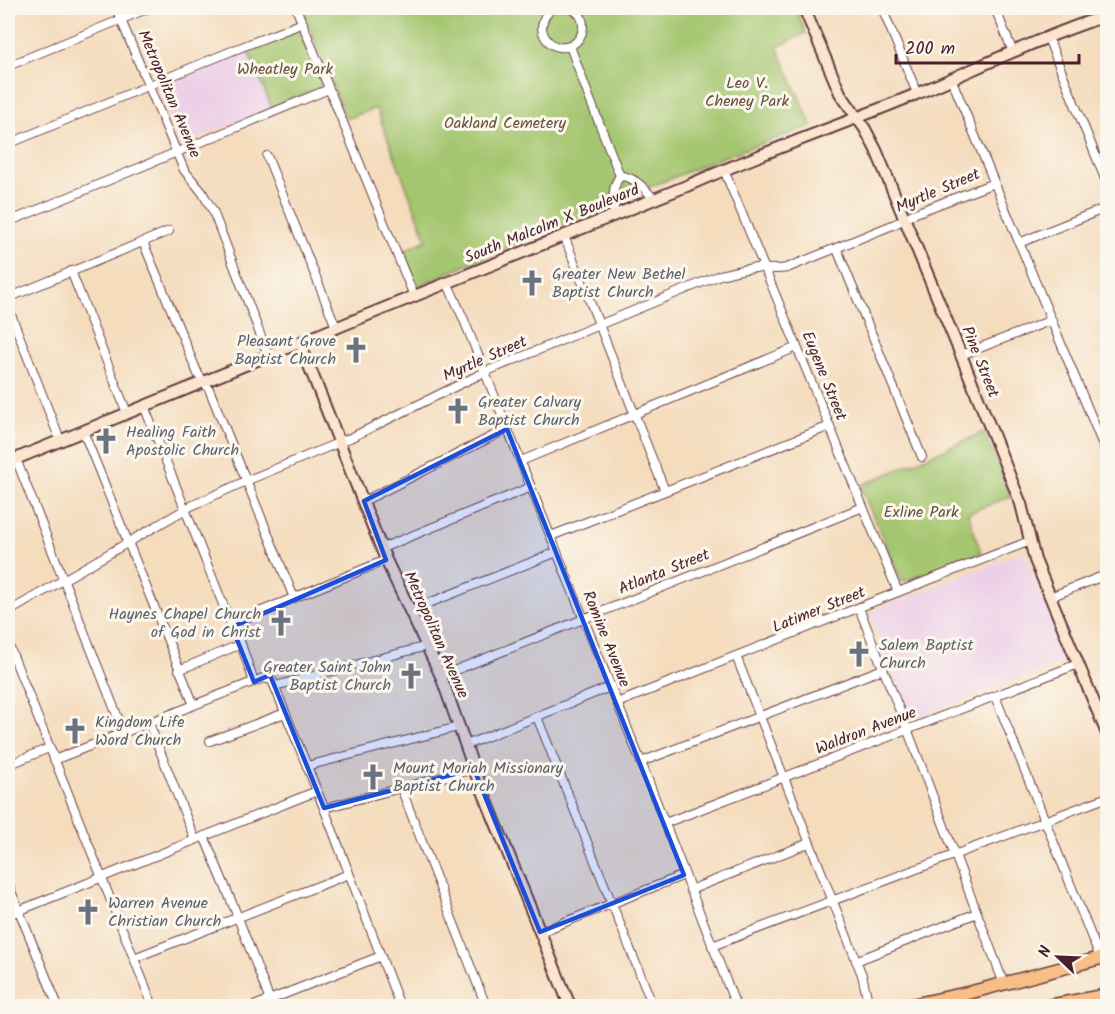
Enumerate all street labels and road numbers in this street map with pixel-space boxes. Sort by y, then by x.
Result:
street label: Metropolitan Avenue [131,26,207,162]
street label: Myrtle Street [892,162,985,220]
street label: South Malcolm X Boulevard [461,177,644,270]
street label: Pine Street [954,322,1006,402]
street label: Eugene Street [795,327,854,425]
street label: Myrtle Street [439,329,532,389]
street label: Atlanta Street [615,542,714,602]
street label: Metropolitan Avenue [397,567,475,703]
street label: Latimer Street [769,580,870,640]
street label: Romine Avenue [575,587,637,691]
street label: Waldron Avenue [812,700,920,762]

